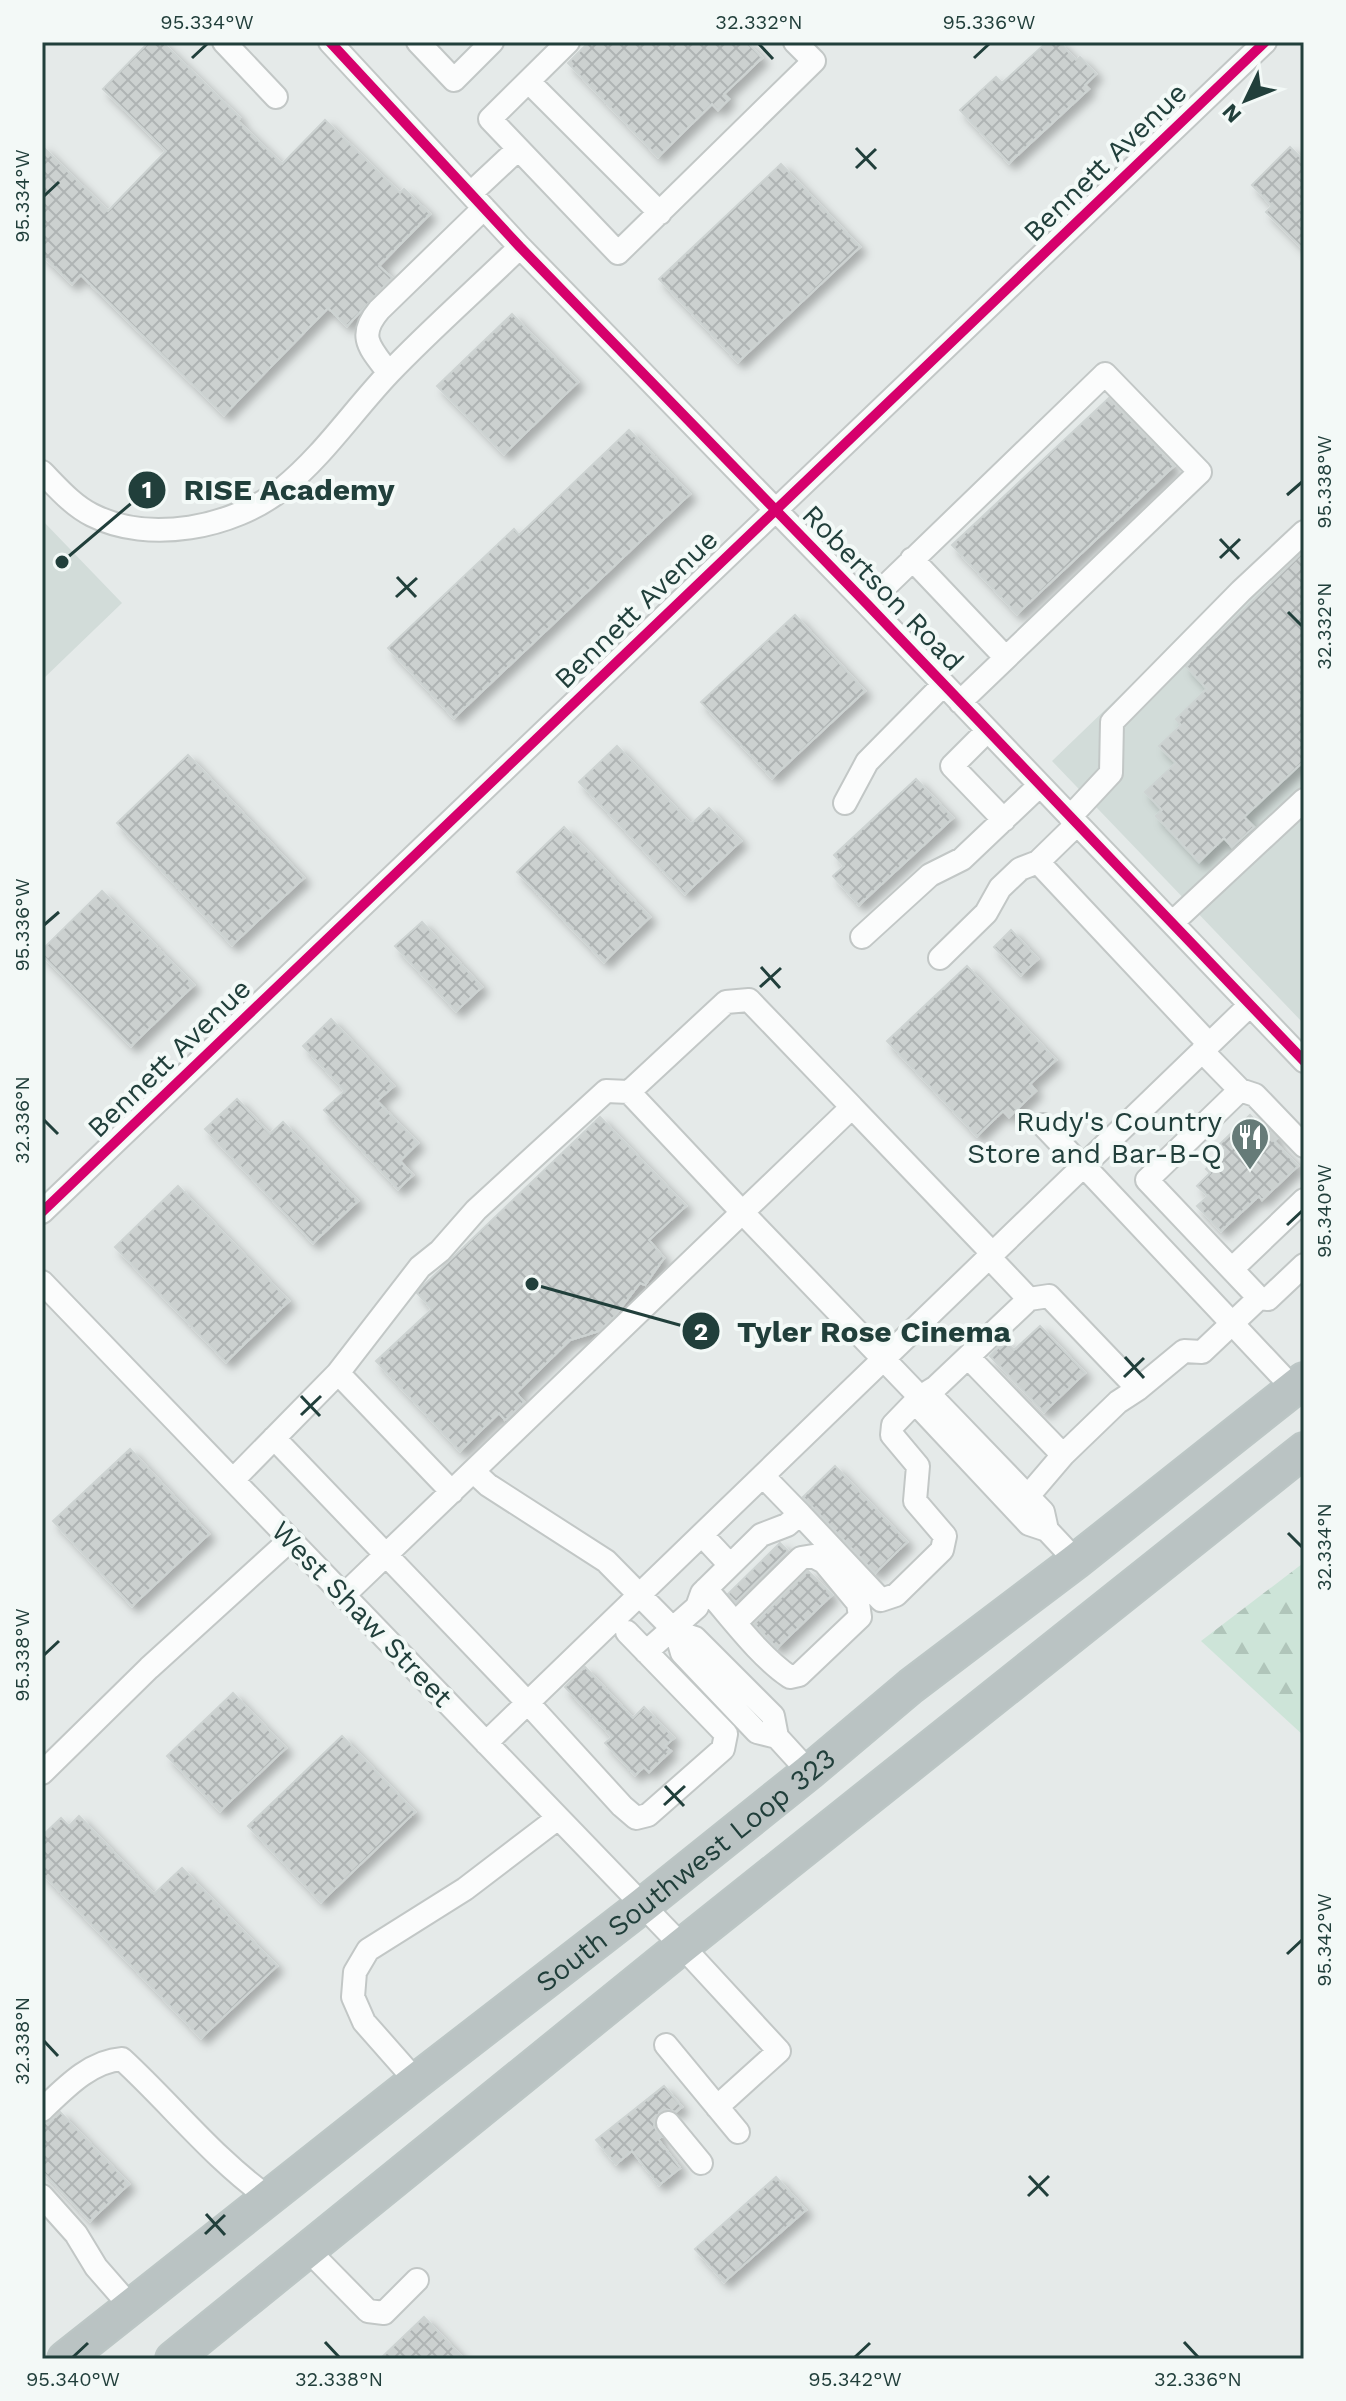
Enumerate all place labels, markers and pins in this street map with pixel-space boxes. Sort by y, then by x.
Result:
callout: RISE Academy [127,463,411,517]
place label: Rudy's Country Store and Bar-B-Q [967,1105,1223,1170]
restaurant icon: Rudy's Country Store and Bar-B-Q [1229,1116,1271,1171]
callout: Tyler Rose Cinema [681,1304,1028,1358]

